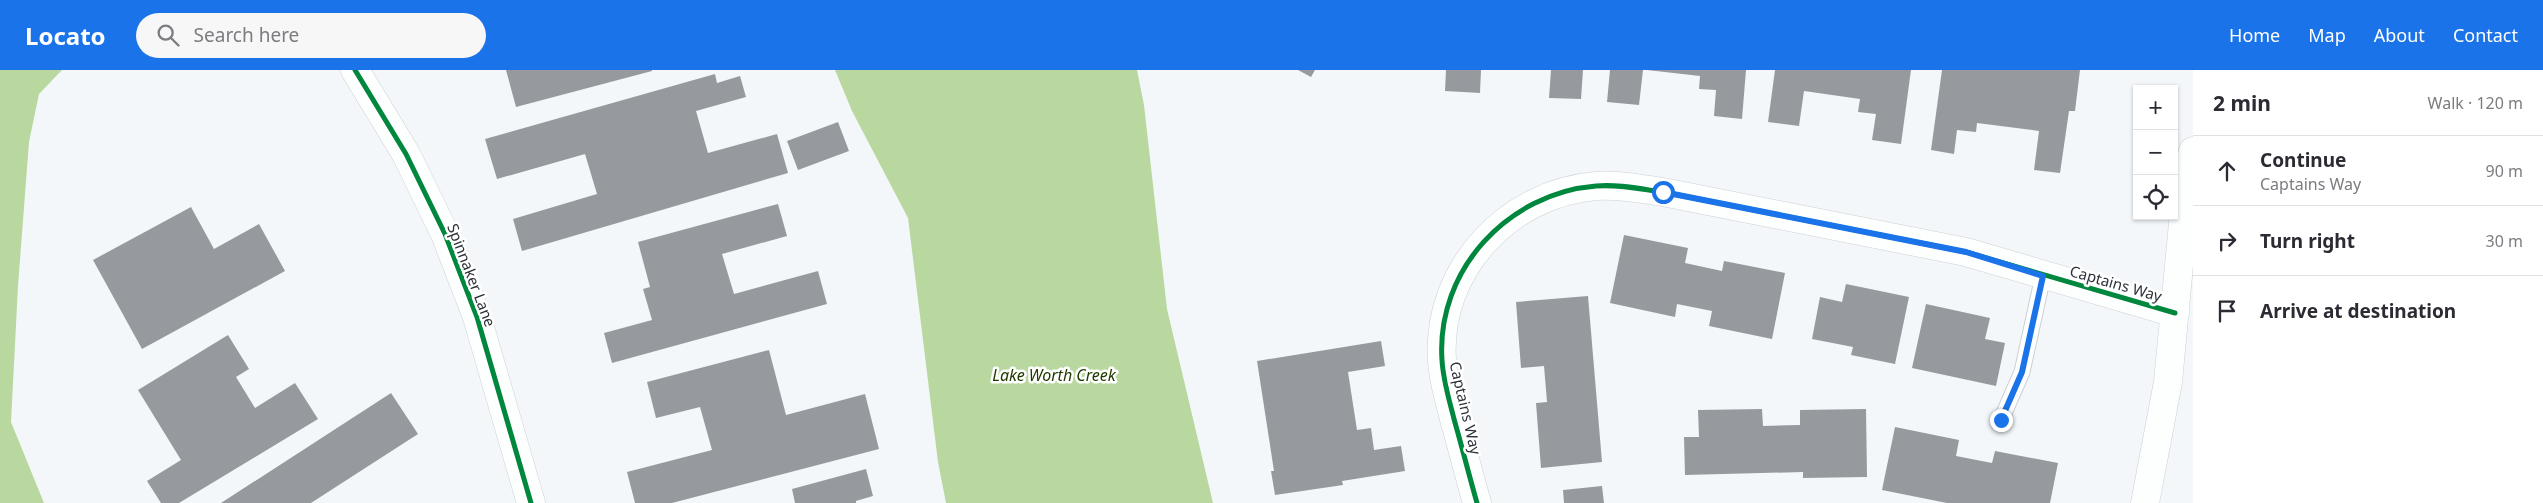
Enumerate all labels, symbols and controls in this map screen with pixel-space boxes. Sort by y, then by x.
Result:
search box [136,13,486,58]
text: Locato [25,19,106,52]
icon: search [154,21,182,49]
text: Search here [194,22,299,48]
text: Home [2229,23,2280,47]
text: Map [2308,23,2346,47]
text: About [2374,23,2425,47]
text: Contact [2453,23,2518,47]
map controls [2133,85,2178,220]
button: + [2133,85,2178,130]
text: 2 min [2213,89,2271,117]
text: Walk · 120 m [2428,92,2523,114]
button: − [2133,130,2178,175]
text: Continue [2260,147,2346,173]
icon: ahead [2213,157,2241,185]
text: 90 m [2486,160,2523,182]
text: Captains Way [2260,173,2361,195]
button: locate [2133,175,2178,220]
route start [1652,181,1675,204]
street label: Spinnaker Lane [443,221,501,329]
icon: right [2213,227,2241,255]
text: Turn right [2260,228,2355,254]
text: 30 m [2486,230,2523,252]
street label: Captains Way [2068,260,2165,306]
icon: arrive [2213,297,2241,325]
text: Arrive at destination [2260,298,2456,324]
street label: Captains Way [1446,360,1486,457]
water label: Lake Worth Creek [992,364,1117,386]
route end [1990,409,2013,432]

